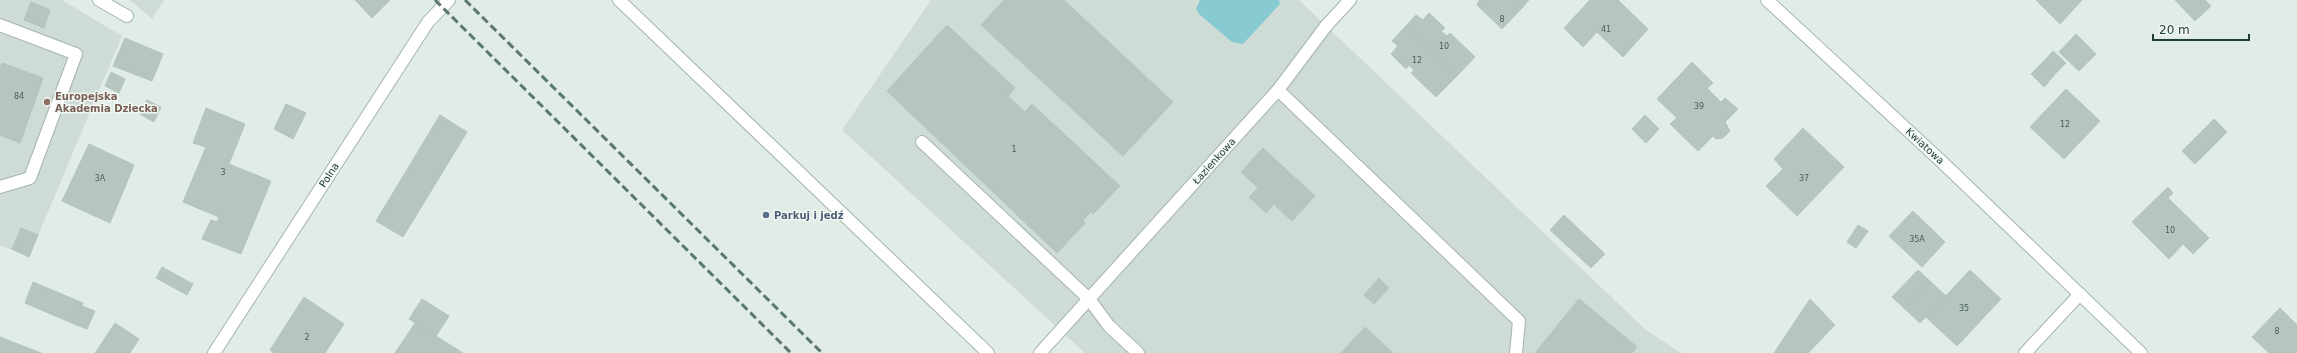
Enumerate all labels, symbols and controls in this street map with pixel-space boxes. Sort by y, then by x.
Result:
house number: 8 [1499,15,1505,24]
scale bar [2153,16,2249,42]
text: 20 m [2159,23,2190,37]
house number: 41 [1601,25,1611,34]
house number: 10 [1439,42,1449,51]
house number: 12 [1412,56,1422,65]
place label: Europejska Akademia Dziecka [55,91,158,114]
house number: 84 [14,92,24,101]
marker: Europejska Akademia Dziecka [42,97,52,107]
house number: 39 [1694,102,1704,111]
house number: 12 [2060,120,2070,129]
street label: Kwiatowa [1904,126,1946,166]
street label: Łazienkowa [1190,136,1238,187]
house number: 1 [1011,145,1017,154]
street label: Polna [317,161,341,189]
house number: 3 [220,168,226,177]
house number: 3A [95,174,106,183]
house number: 37 [1799,174,1809,183]
marker: Parkuj i jedź [761,210,771,220]
place label: Parkuj i jedź [774,210,844,221]
house number: 10 [2165,226,2175,235]
house number: 35A [1909,235,1925,244]
house number: 35 [1959,304,1969,313]
house number: 8 [2274,327,2280,336]
house number: 2 [304,333,310,342]

